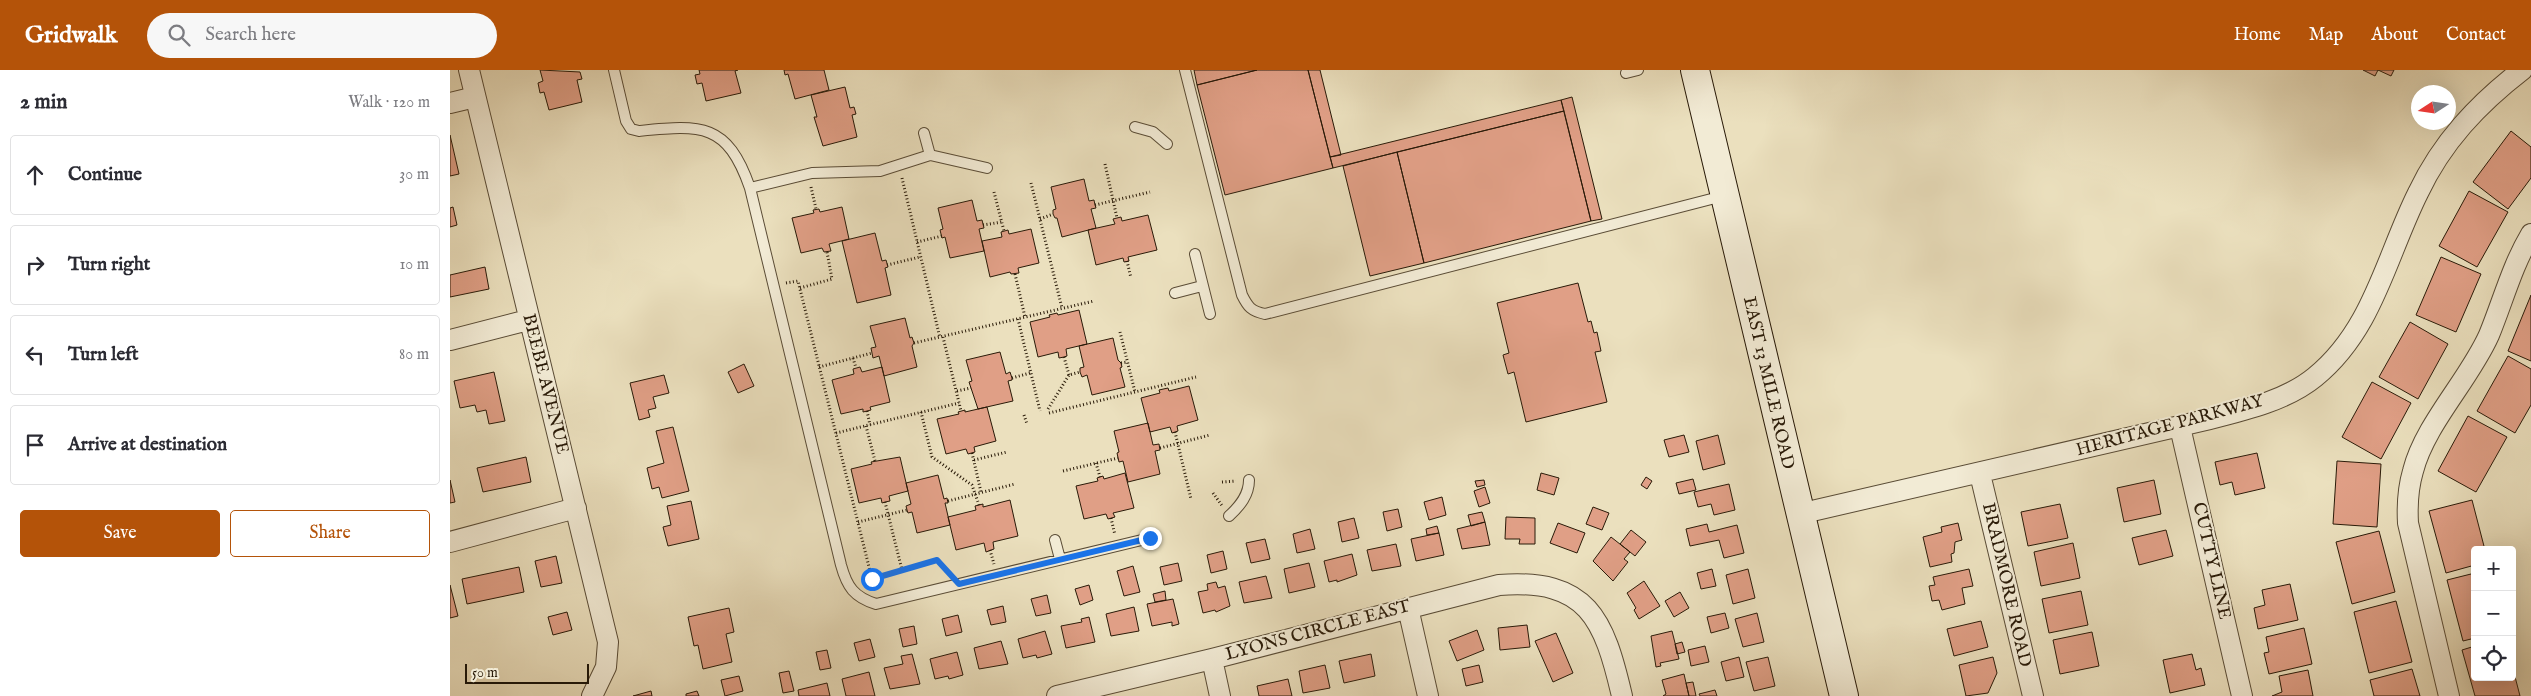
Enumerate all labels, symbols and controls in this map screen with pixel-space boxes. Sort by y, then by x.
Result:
search box [147,13,497,58]
text: Gridwalk [25,20,117,51]
icon: search [165,21,193,49]
text: Search here [205,23,296,47]
text: Home [2234,24,2281,47]
text: Map [2309,24,2343,47]
text: About [2371,24,2418,47]
text: Contact [2446,24,2506,47]
north arrow [2411,85,2456,130]
text: 2 min [20,89,67,116]
text: Walk · 120 m [348,93,430,113]
icon: ahead [21,161,49,189]
text: Continue [68,163,142,187]
text: 30 m [399,165,429,185]
icon: right [21,251,49,279]
text: Turn right [68,253,150,277]
text: 10 m [399,255,429,275]
street label: EAST 13 MILE ROAD [1737,294,1799,472]
street label: BEEBE AVENUE [516,311,574,457]
icon: left [21,341,49,369]
text: Turn left [68,343,139,367]
text: 80 m [399,345,429,365]
street label: HERITAGE PARKWAY [2074,390,2267,462]
icon: arrive [21,431,49,459]
text: Arrive at destination [68,433,227,457]
street label: CUTTY LINE [2186,500,2236,622]
street label: BRADMORE ROAD [1976,501,2036,669]
button: Save [20,510,220,557]
button: Share [230,510,430,557]
route end [1139,527,1162,550]
map controls [2471,546,2516,681]
button: + [2471,546,2516,591]
route start [861,568,884,591]
button: − [2471,591,2516,636]
street label: LYONS CIRCLE EAST [1223,595,1413,667]
button: locate [2471,636,2516,681]
scale bar [465,661,589,684]
text: 50 m [472,664,498,682]

